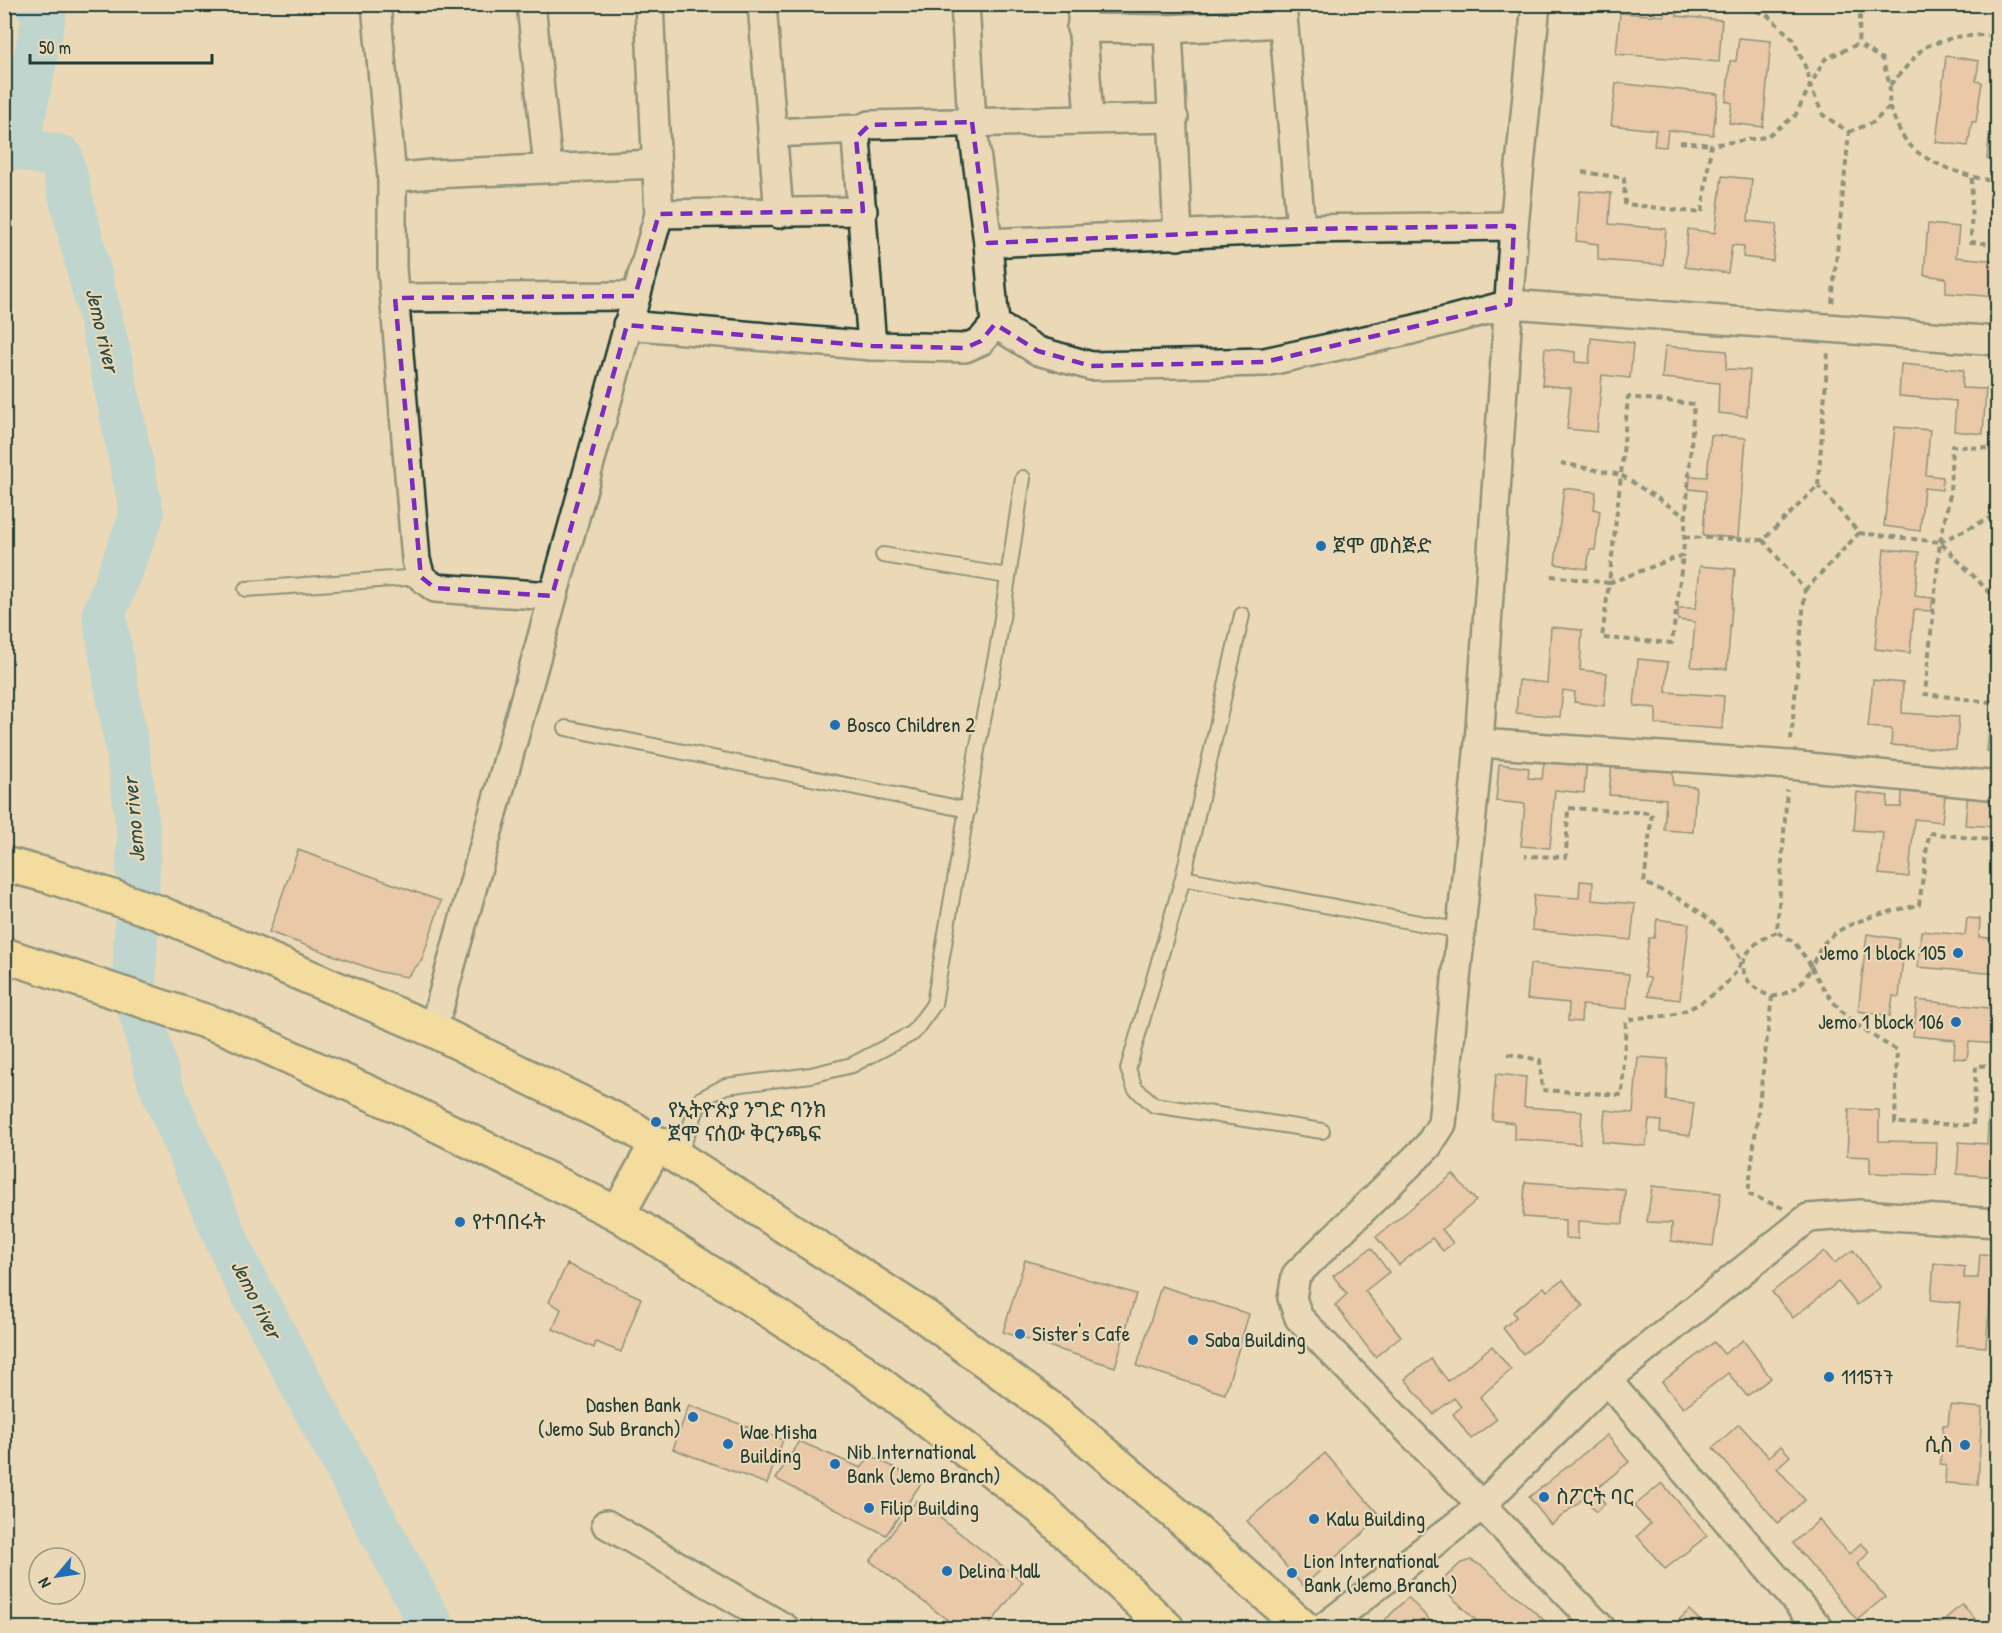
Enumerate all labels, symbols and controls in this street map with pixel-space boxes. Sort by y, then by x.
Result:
scale bar [30,27,212,65]
text: 50 m [39,35,71,60]
water label: Jemo river [79,285,128,377]
place label: ጀሞ መስጅድ [1333,531,1432,560]
marker: ጀሞ መስጅድ [1314,539,1328,553]
place label: Bosco Children 2 [847,710,975,739]
marker: Bosco Children 2 [828,718,842,732]
water label: Jemo river [114,774,152,864]
place label: Jemo 1 block 105 [1820,938,1946,967]
marker: Jemo 1 block 105 [1951,946,1965,960]
place label: Jemo 1 block 106 [1818,1007,1944,1036]
marker: Jemo 1 block 106 [1949,1015,1963,1029]
place label: የኢትዮጵያ ንግድ ባንክ ጀሞ ናሰው ቅርንጫፍ [668,1095,827,1148]
marker: የኢትዮጵያ ንግድ ባንክ ጀሞ ናሰው ቅርንጫፍ [649,1115,663,1129]
place label: የተባበሩት [472,1207,546,1236]
marker: የተባበሩት [453,1215,467,1229]
water label: Jemo river [224,1254,291,1346]
place label: Sister's Cafe [1032,1319,1130,1348]
place label: Saba Building [1205,1325,1306,1354]
marker: Sister's Cafe [1013,1327,1027,1341]
marker: Saba Building [1186,1333,1200,1347]
place label: 111577 [1841,1362,1894,1391]
marker: 111577 [1822,1370,1836,1384]
place label: Dashen Bank (Jemo Sub Branch) [538,1390,681,1443]
marker: Dashen Bank (Jemo Sub Branch) [686,1410,700,1424]
place label: Wae Misha Building [740,1417,817,1470]
place label: ሲስ [1924,1430,1953,1459]
marker: Wae Misha Building [721,1437,735,1451]
place label: Nib International Bank (Jemo Branch) [847,1437,1001,1490]
marker: ሲስ [1958,1438,1972,1452]
marker: Nib International Bank (Jemo Branch) [828,1457,842,1471]
place label: ስፖርት ባር [1556,1482,1634,1511]
marker: ስፖርት ባር [1537,1490,1551,1504]
place label: Filip Building [880,1493,979,1522]
marker: Filip Building [862,1501,876,1515]
place label: Kalu Building [1326,1504,1425,1533]
marker: Kalu Building [1307,1512,1321,1526]
north arrow [27,1546,87,1606]
place label: Lion International Bank (Jemo Branch) [1304,1546,1458,1599]
place label: Delina Mall [959,1556,1041,1585]
marker: Delina Mall [940,1564,954,1578]
marker: Lion International Bank (Jemo Branch) [1285,1566,1299,1580]
text: N [32,1574,56,1592]

